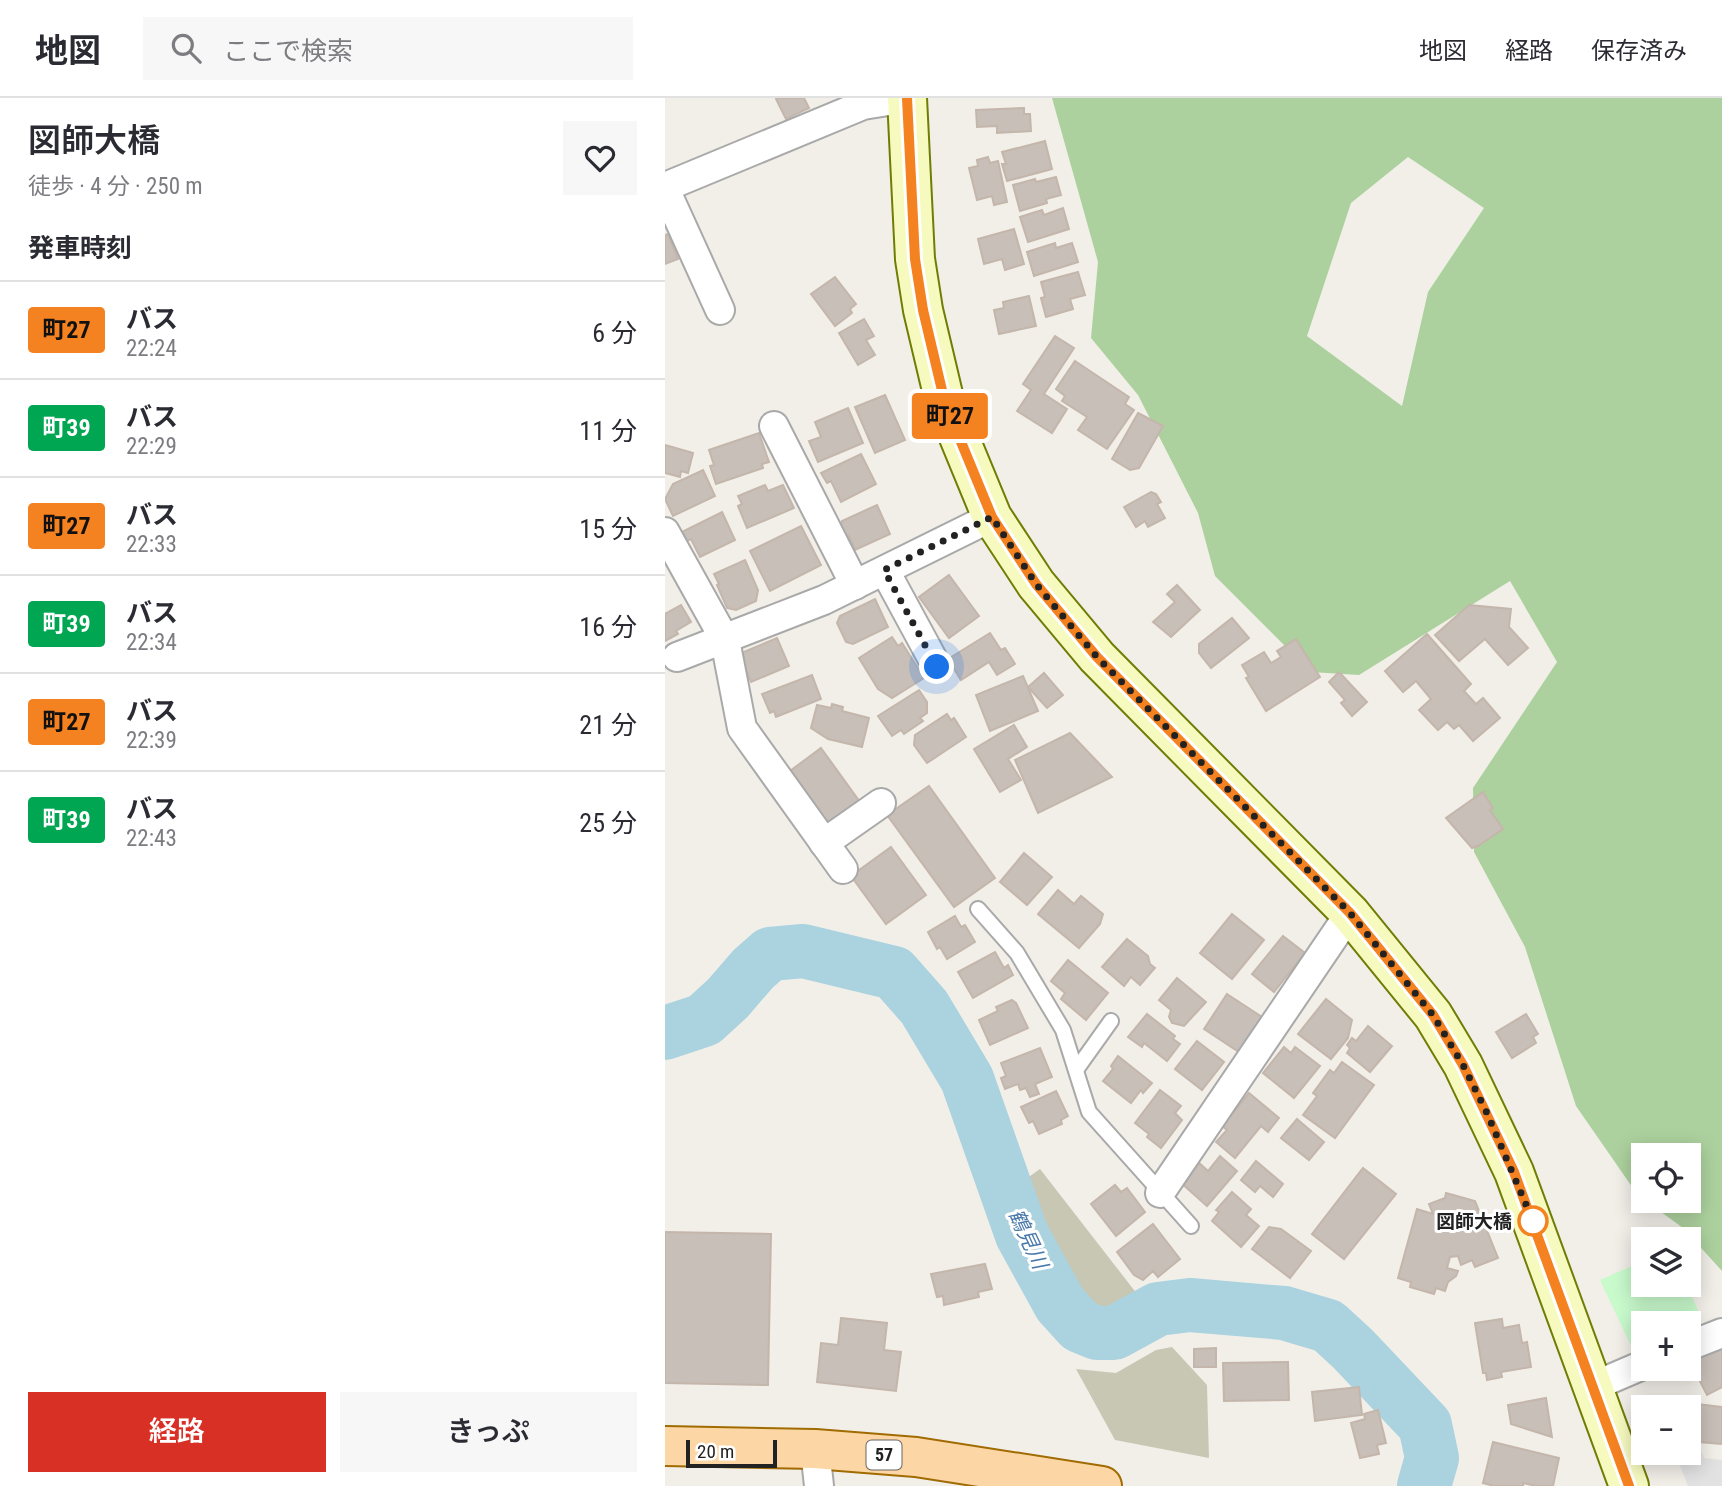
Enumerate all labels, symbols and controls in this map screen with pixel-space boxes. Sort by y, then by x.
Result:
search box [143,17,633,80]
icon: search [167,29,205,67]
text: 地図 [35,31,101,70]
text: ここで検索 [223,36,353,66]
text: 地図 [1419,37,1467,65]
text: 経路 [1505,37,1553,65]
text: 保存済み [1591,37,1687,65]
text: 図師大橋 [28,121,160,160]
button: heart [563,121,637,195]
text: 徒歩 · 4 分 · 250 m [28,173,203,200]
text: 発車時刻 [28,233,132,263]
text: バス [126,304,178,334]
text: 町27 [42,316,91,344]
text: 6 分 [592,318,637,348]
text: 22:24 [126,335,177,362]
line badge: 町27 [910,393,990,439]
text: バス [126,402,178,432]
text: 町27 [926,402,974,430]
text: 町39 [42,414,91,442]
text: 11 分 [579,416,637,446]
text: 22:29 [126,433,177,460]
text: バス [126,500,178,530]
text: 町27 [42,512,91,540]
text: 15 分 [579,514,637,544]
text: 22:33 [126,531,177,558]
text: バス [126,598,178,628]
text: 町39 [42,610,91,638]
text: 16 分 [579,612,637,642]
text: 22:34 [126,629,177,656]
your location [919,649,954,684]
text: バス [126,696,178,726]
text: 町27 [42,708,91,736]
text: 21 分 [579,710,637,740]
text: 22:39 [126,727,177,754]
text: バス [126,794,178,824]
text: 町39 [42,806,91,834]
text: 25 分 [579,808,637,838]
text: 22:43 [126,825,177,852]
map controls [1631,1143,1701,1465]
button: locate [1631,1143,1701,1213]
water label: 鶴見川 [1004,1205,1053,1274]
marker: 図師大橋 [1518,1206,1548,1236]
place label: 図師大橋 [1436,1210,1512,1233]
button: layers [1631,1227,1701,1297]
button: + [1631,1311,1701,1381]
button: 経路 [28,1392,326,1472]
button: きっぷ [340,1392,637,1472]
button: − [1631,1395,1701,1465]
scale bar [686,1437,777,1469]
text: 20 m [697,1440,734,1463]
road number: 57 [867,1440,901,1470]

